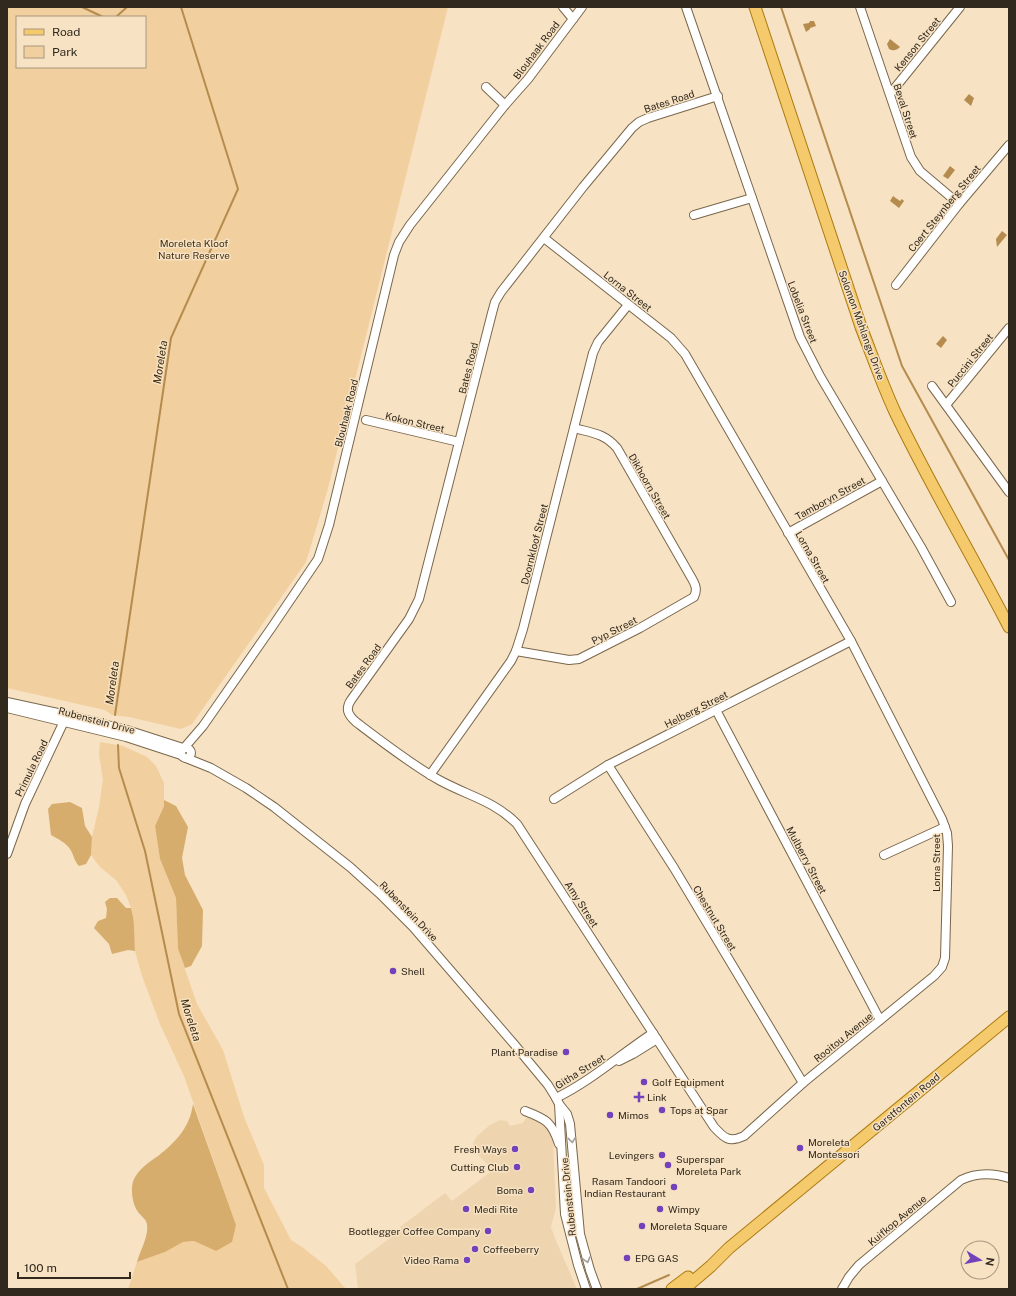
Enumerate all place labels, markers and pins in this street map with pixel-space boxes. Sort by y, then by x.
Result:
place label: Shell [401,965,425,977]
marker: Shell [388,966,398,976]
place label: Plant Paradise [491,1046,558,1058]
marker: Plant Paradise [561,1047,571,1057]
place label: Golf Equipment [652,1076,725,1088]
marker: Golf Equipment [639,1077,649,1087]
place label: Link [647,1091,667,1103]
marker: Link [634,1092,644,1102]
place label: Tops at Spar [670,1104,728,1116]
marker: Tops at Spar [657,1105,667,1115]
place label: Mimos [618,1109,649,1121]
marker: Mimos [605,1110,615,1120]
place label: Moreleta Montessori [808,1136,860,1160]
place label: Fresh Ways [454,1143,507,1155]
marker: Moreleta Montessori [795,1143,805,1153]
marker: Fresh Ways [510,1144,520,1154]
place label: Levingers [609,1149,654,1161]
marker: Levingers [657,1150,667,1160]
place label: Superspar Moreleta Park [676,1153,742,1177]
marker: Superspar Moreleta Park [663,1160,673,1170]
place label: Cutting Club [450,1161,509,1173]
marker: Cutting Club [512,1162,522,1172]
place label: Rasam Tandoori Indian Restaurant [584,1175,666,1199]
marker: Rasam Tandoori Indian Restaurant [669,1182,679,1192]
place label: Boma [496,1184,523,1196]
marker: Boma [526,1185,536,1195]
place label: Medi Rite [474,1203,518,1215]
place label: Wimpy [668,1203,701,1215]
marker: Medi Rite [461,1204,471,1214]
marker: Wimpy [655,1204,665,1214]
place label: Moreleta Square [650,1220,728,1232]
marker: Moreleta Square [637,1221,647,1231]
place label: Bootlegger Coffee Company [349,1225,481,1237]
marker: Bootlegger Coffee Company [483,1226,493,1236]
place label: Coffeeberry [483,1243,540,1255]
marker: Coffeeberry [470,1244,480,1254]
place label: EPG GAS [635,1252,679,1264]
marker: EPG GAS [622,1253,632,1263]
place label: Video Rama [404,1254,459,1266]
marker: Video Rama [462,1255,472,1265]

